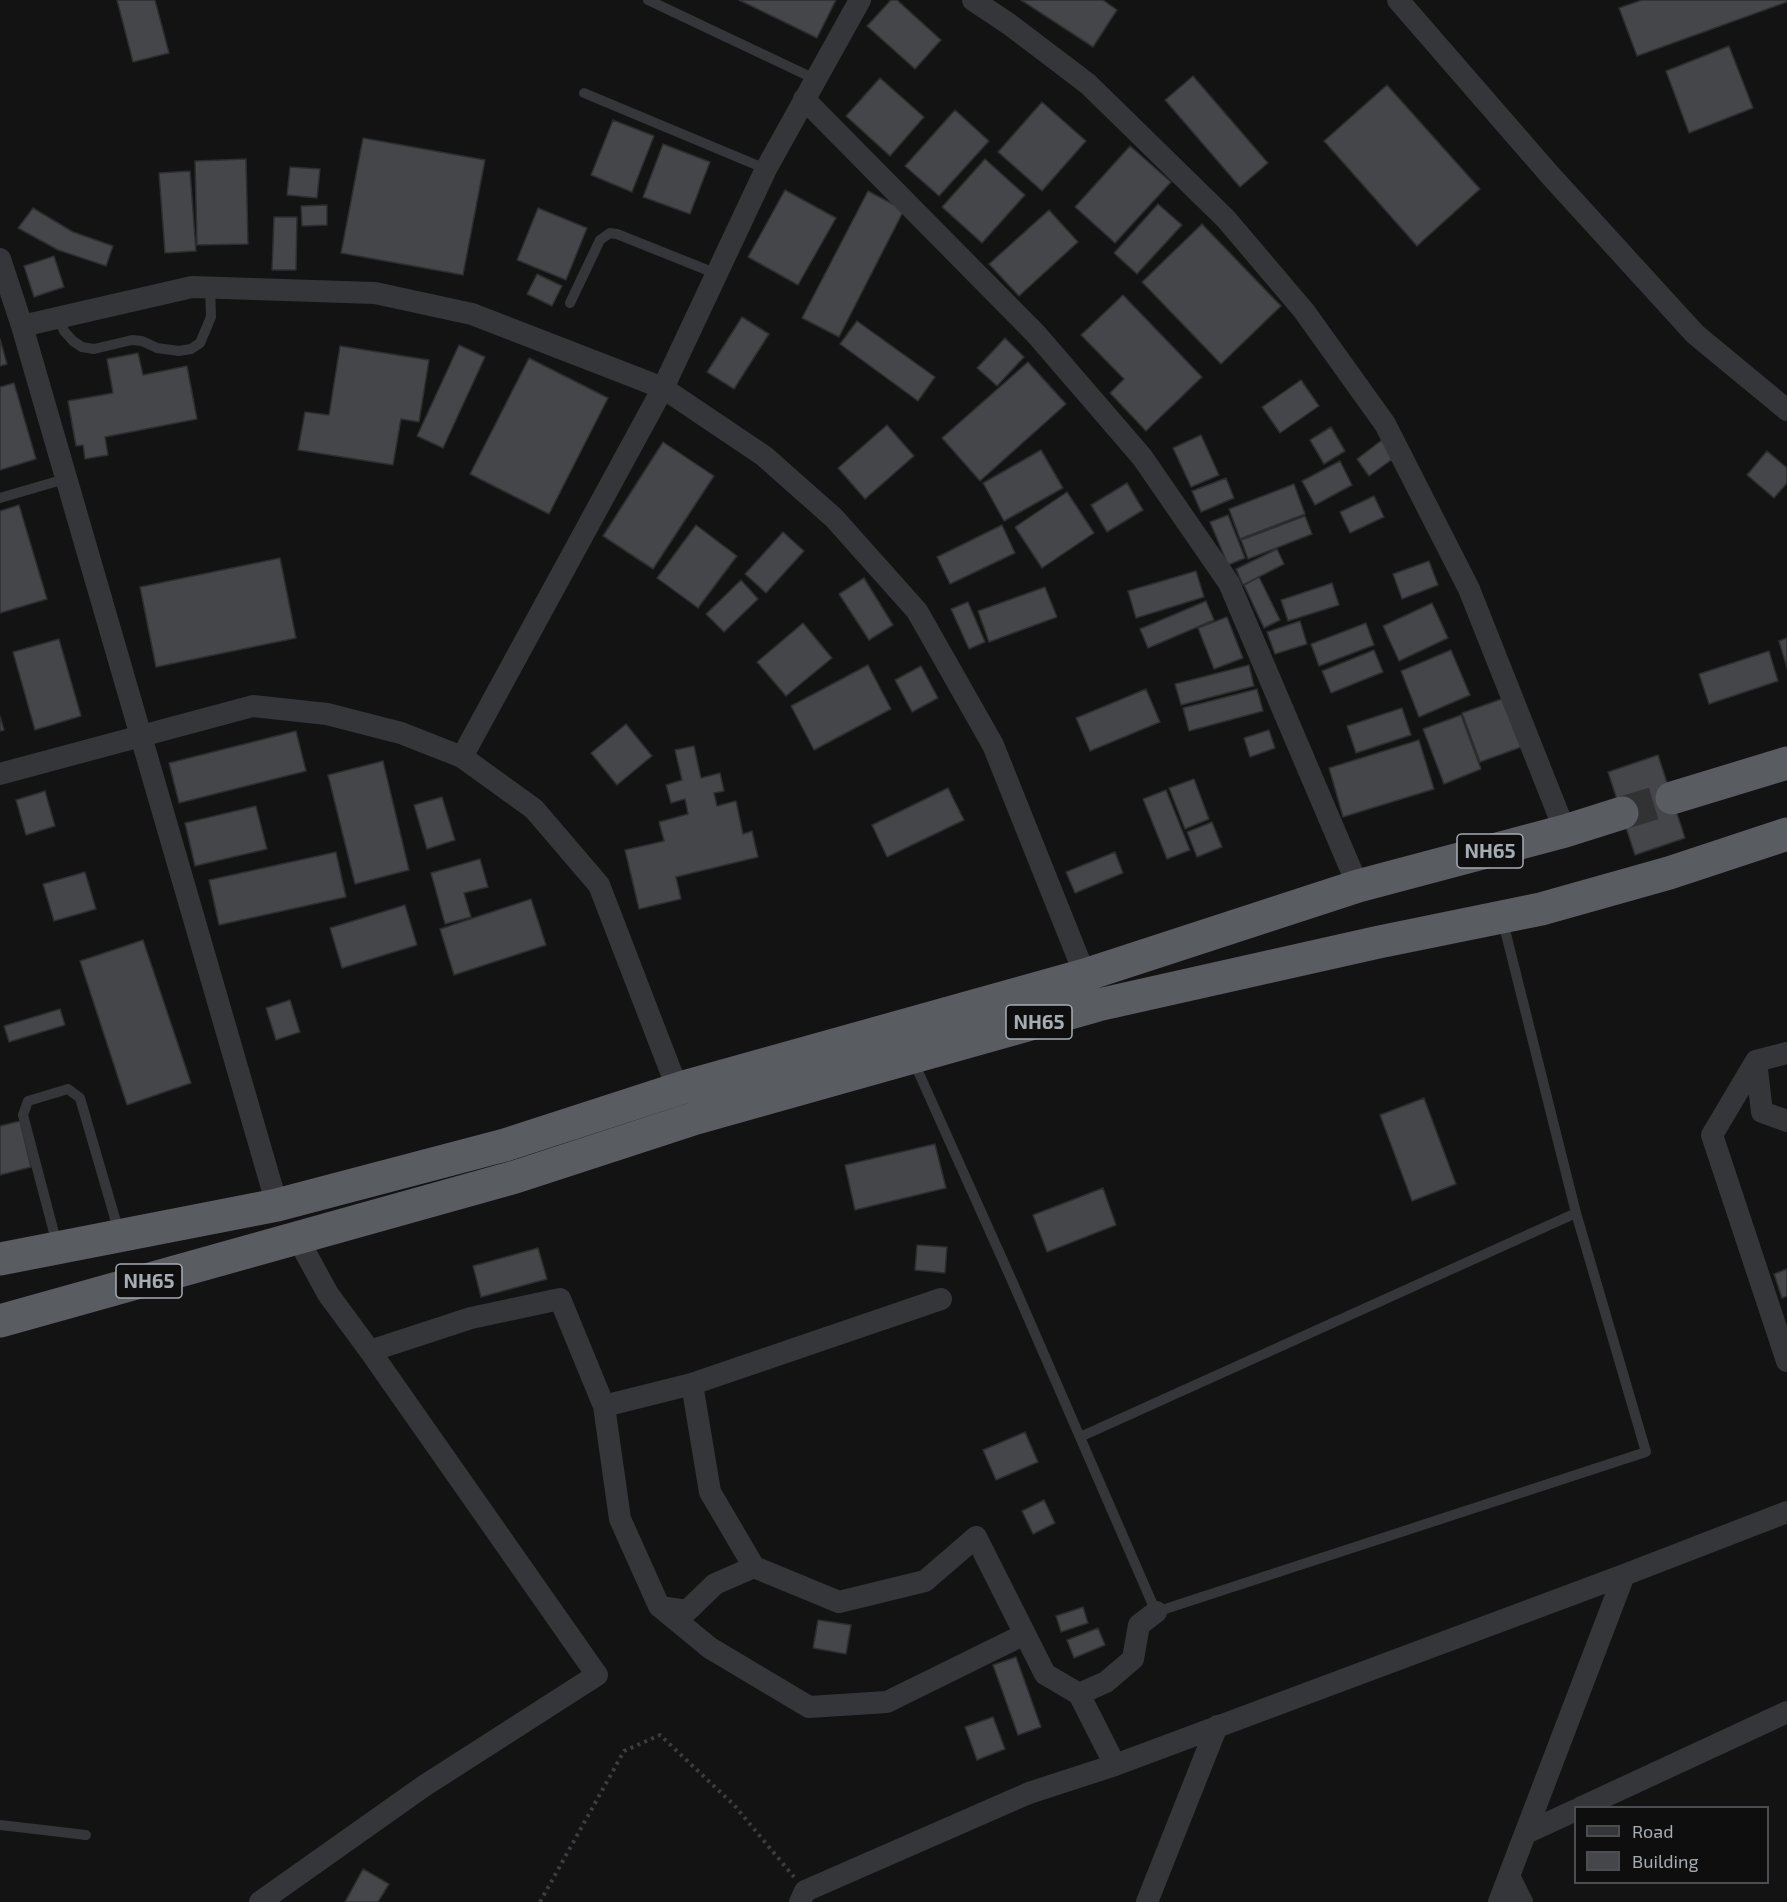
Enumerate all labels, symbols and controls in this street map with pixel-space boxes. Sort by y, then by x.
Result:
road number: NH65 [1457,834,1523,868]
road number: NH65 [1006,1005,1072,1039]
road number: NH65 [116,1264,182,1298]
legend [1574,1806,1769,1884]
text: Road [1632,1820,1673,1842]
text: Building [1632,1850,1699,1872]

